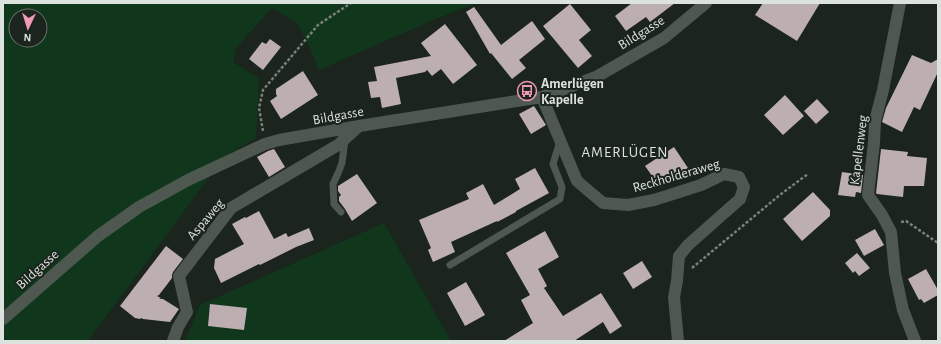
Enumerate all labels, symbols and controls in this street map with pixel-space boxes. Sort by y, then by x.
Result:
north arrow [8,8,48,48]
street label: Bildgasse [616,13,667,52]
text: N [23,32,32,43]
place label: Amerlügen Kapelle [541,77,604,107]
bus stop icon: Amerlügen Kapelle [516,80,538,102]
street label: Bildgasse [312,105,365,127]
street label: Kapellenweg [848,114,870,186]
district label: AMERLÜGEN [581,143,669,160]
street label: Reckholderaweg [631,157,722,195]
street label: Aspaweg [185,196,227,243]
street label: Bildgasse [14,247,62,292]

